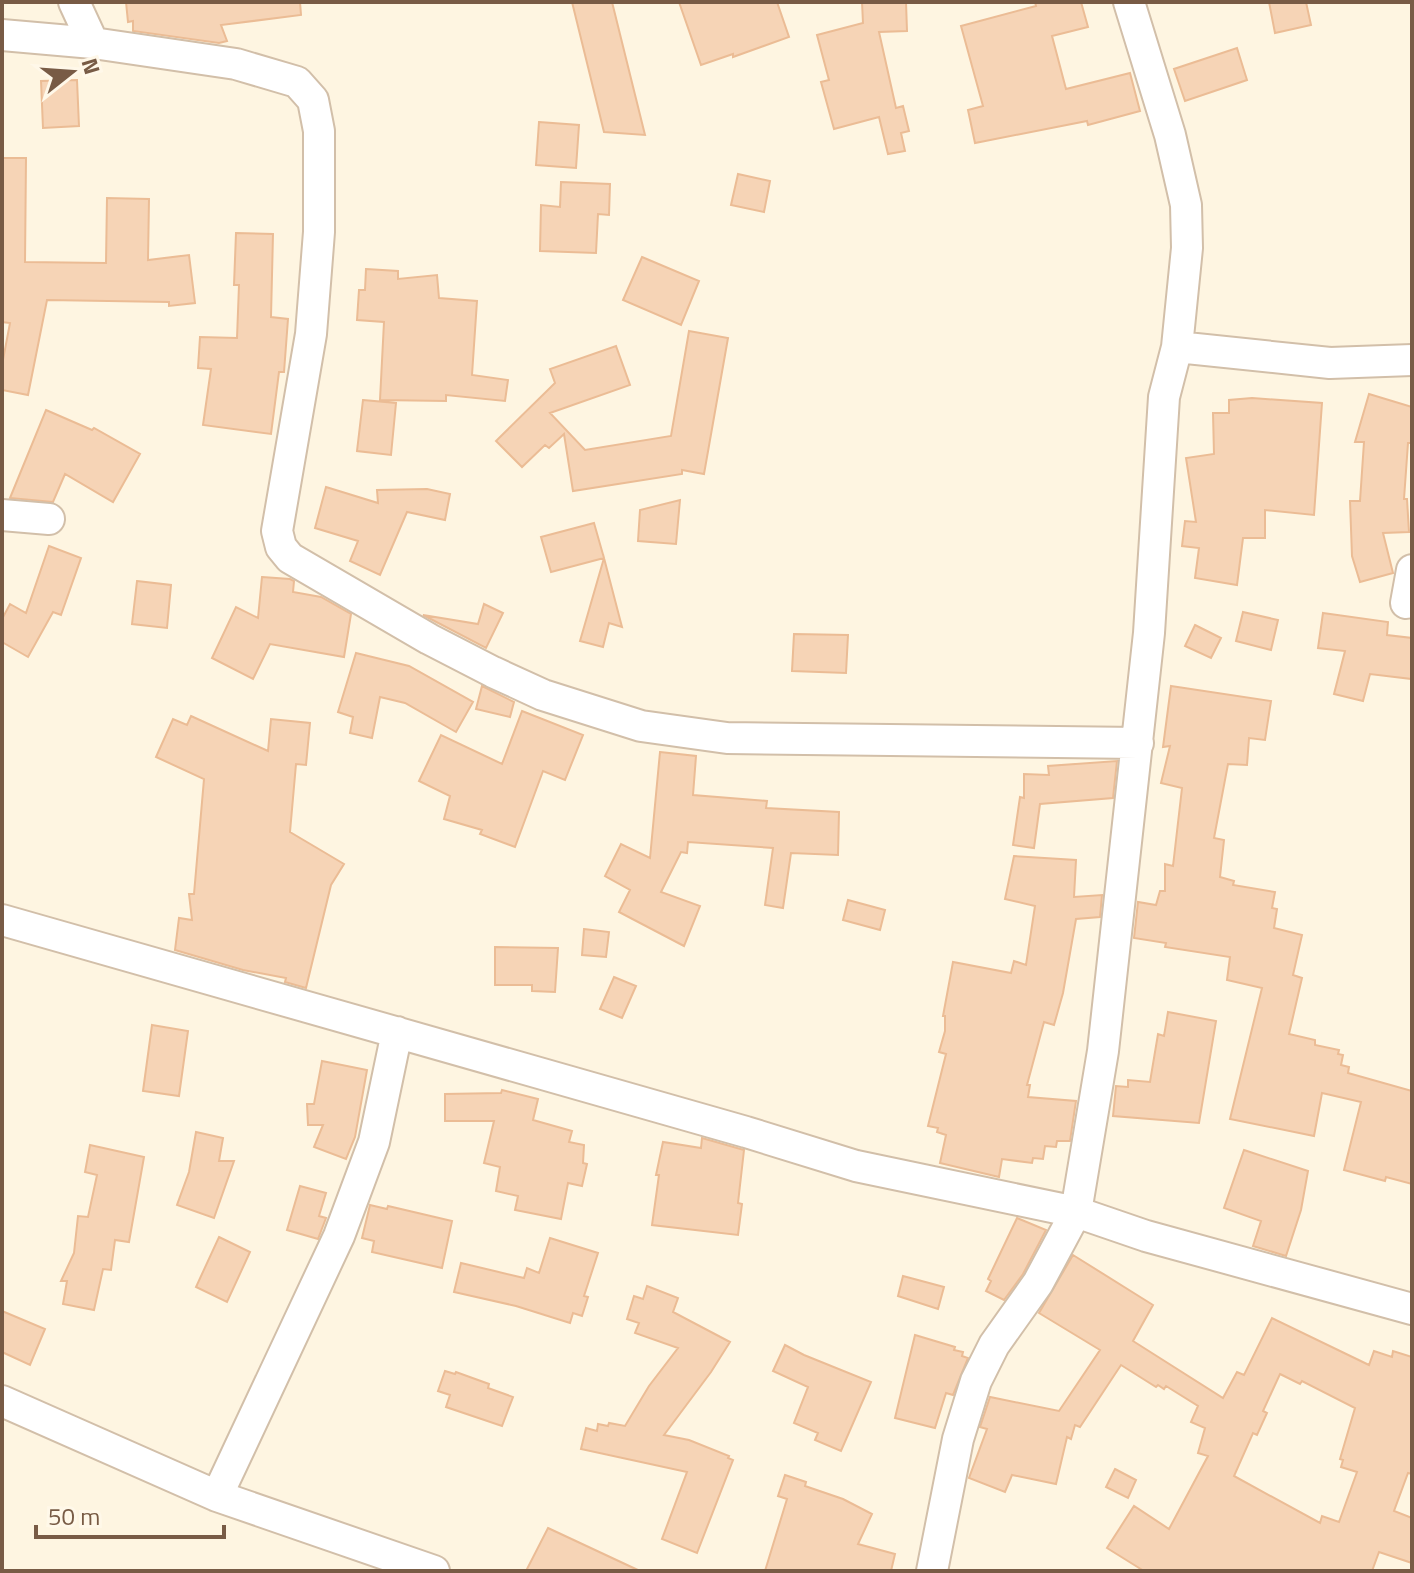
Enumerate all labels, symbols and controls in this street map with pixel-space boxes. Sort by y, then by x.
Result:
north arrow [32,32,112,112]
text: N [73,54,110,78]
scale bar [36,1489,224,1539]
text: 50 m [48,1498,100,1534]

